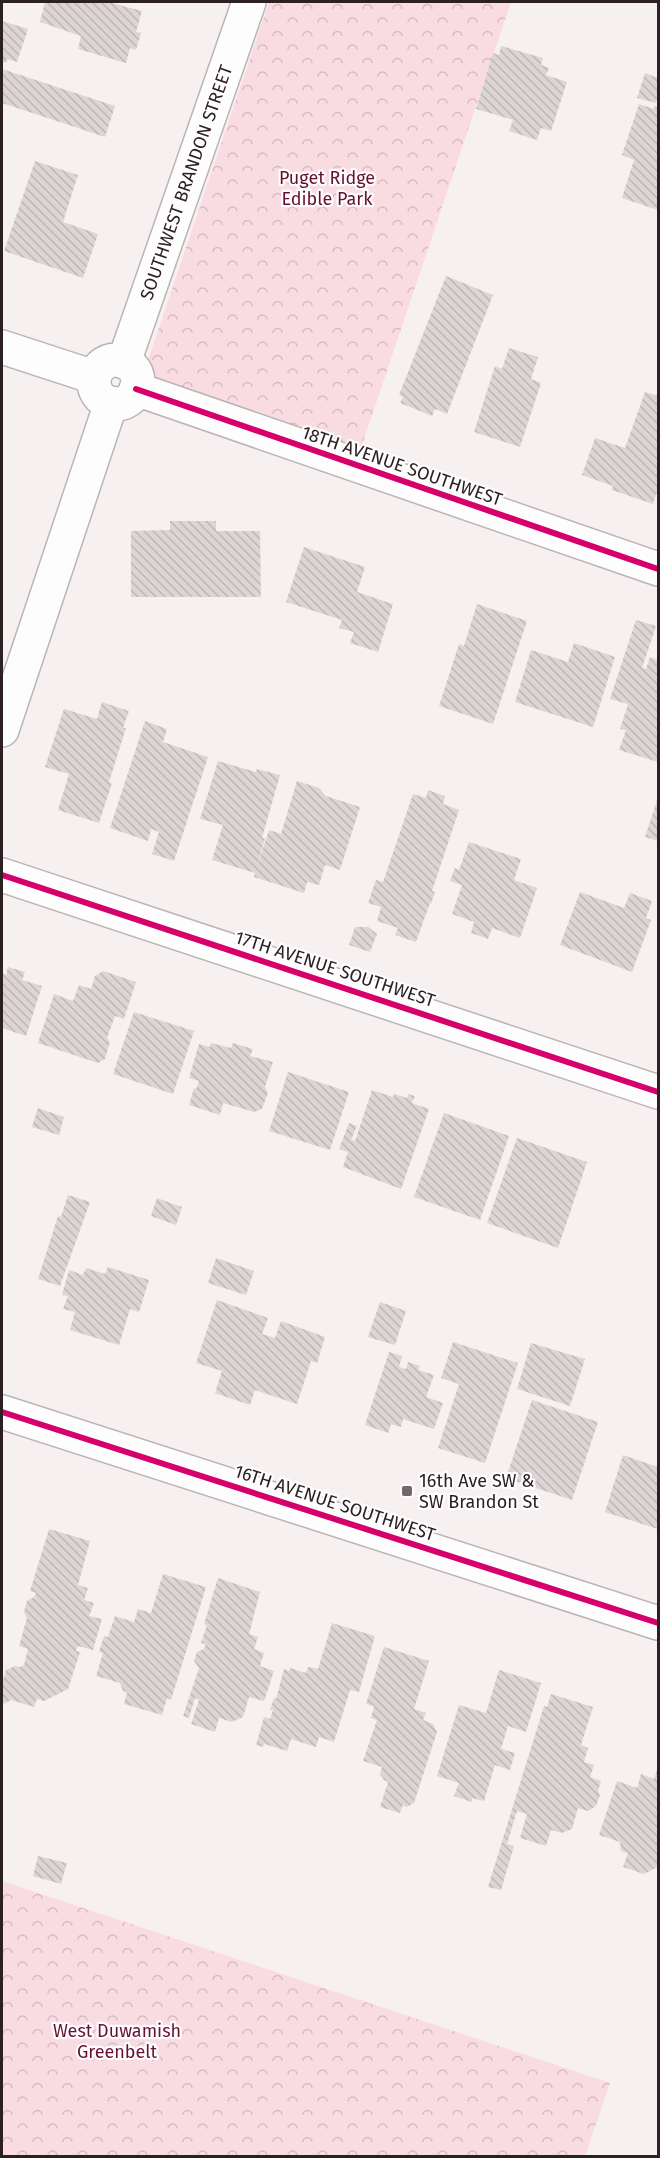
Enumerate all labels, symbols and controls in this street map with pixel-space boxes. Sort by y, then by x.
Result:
street label: SOUTHWEST BRANDON STREET [135,61,238,303]
park label: Puget Ridge Edible Park [279,167,375,210]
street label: 18TH AVENUE SOUTHWEST [299,421,506,511]
street label: 17TH AVENUE SOUTHWEST [232,926,439,1012]
street label: 16TH AVENUE SOUTHWEST [232,1460,439,1546]
place label: 16th Ave SW & SW Brandon St [419,1470,539,1513]
marker: 16th Ave SW & SW Brandon St [400,1484,414,1498]
park label: West Duwamish Greenbelt [53,2020,181,2063]

